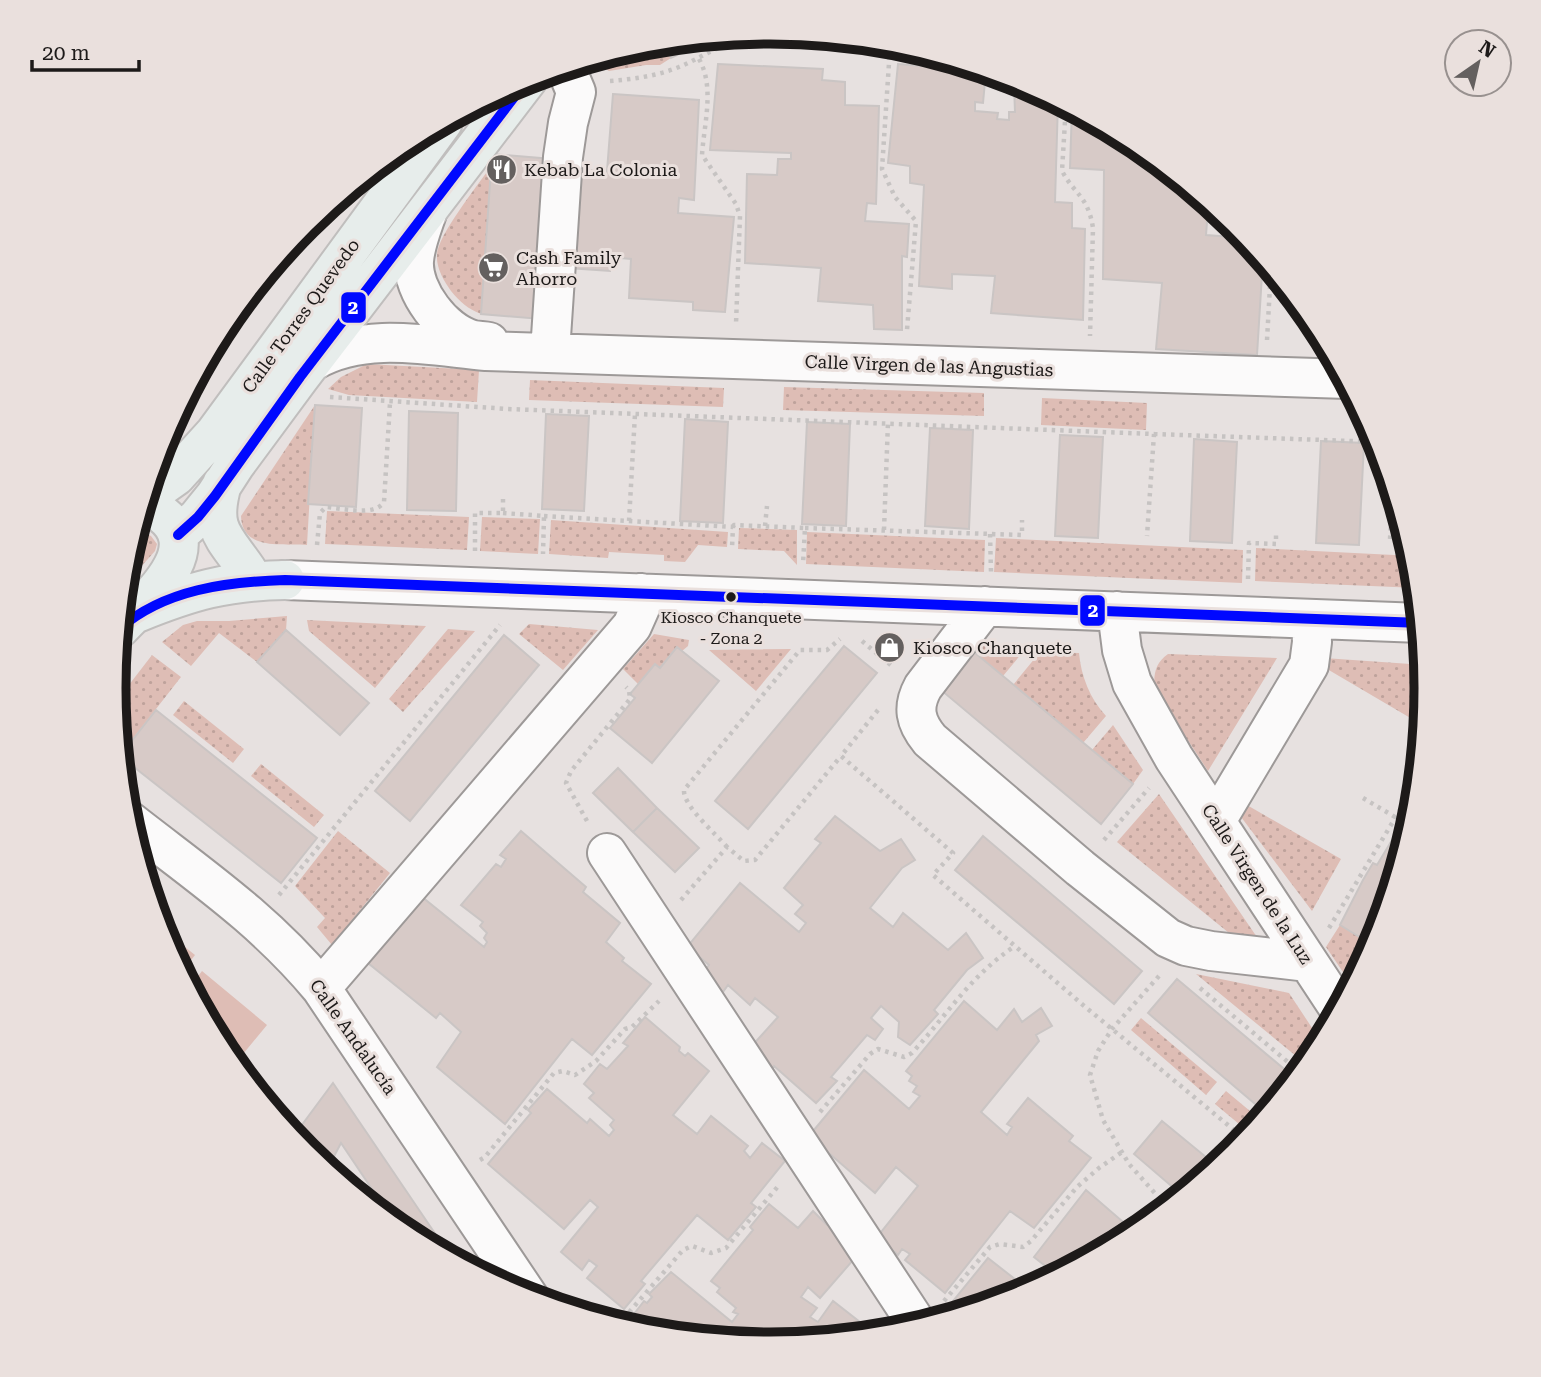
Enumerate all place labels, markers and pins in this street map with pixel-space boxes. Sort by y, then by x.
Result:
restaurant icon: Kebab La Colonia [484,153,518,187]
place label: Kebab La Colonia [524,159,677,180]
place label: Cash Family Ahorro [516,247,622,289]
supermarket icon: Cash Family Ahorro [476,251,510,285]
marker: Kiosco Chanquete - Zona 2 [724,590,738,604]
place label: Kiosco Chanquete - Zona 2 [660,608,802,648]
shop icon: Kiosco Chanquete [873,631,907,665]
place label: Kiosco Chanquete [913,637,1072,658]

